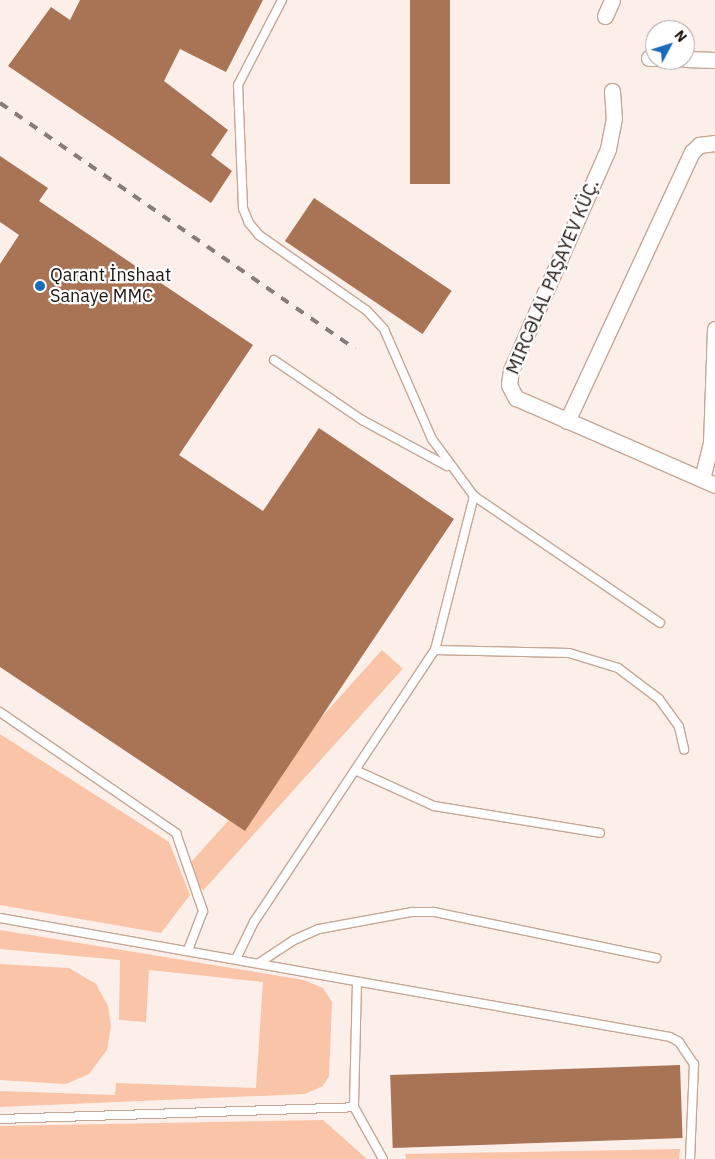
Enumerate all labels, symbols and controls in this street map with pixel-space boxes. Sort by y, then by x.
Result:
north arrow [645,20,695,70]
text: N [671,26,691,46]
street label: MIRCƏLAL PAŞAYEV KÜÇ. [502,176,604,378]
place label: Qarant İnshaat Sanaye MMC [50,265,171,308]
marker: Qarant İnshaat Sanaye MMC [34,280,46,292]

